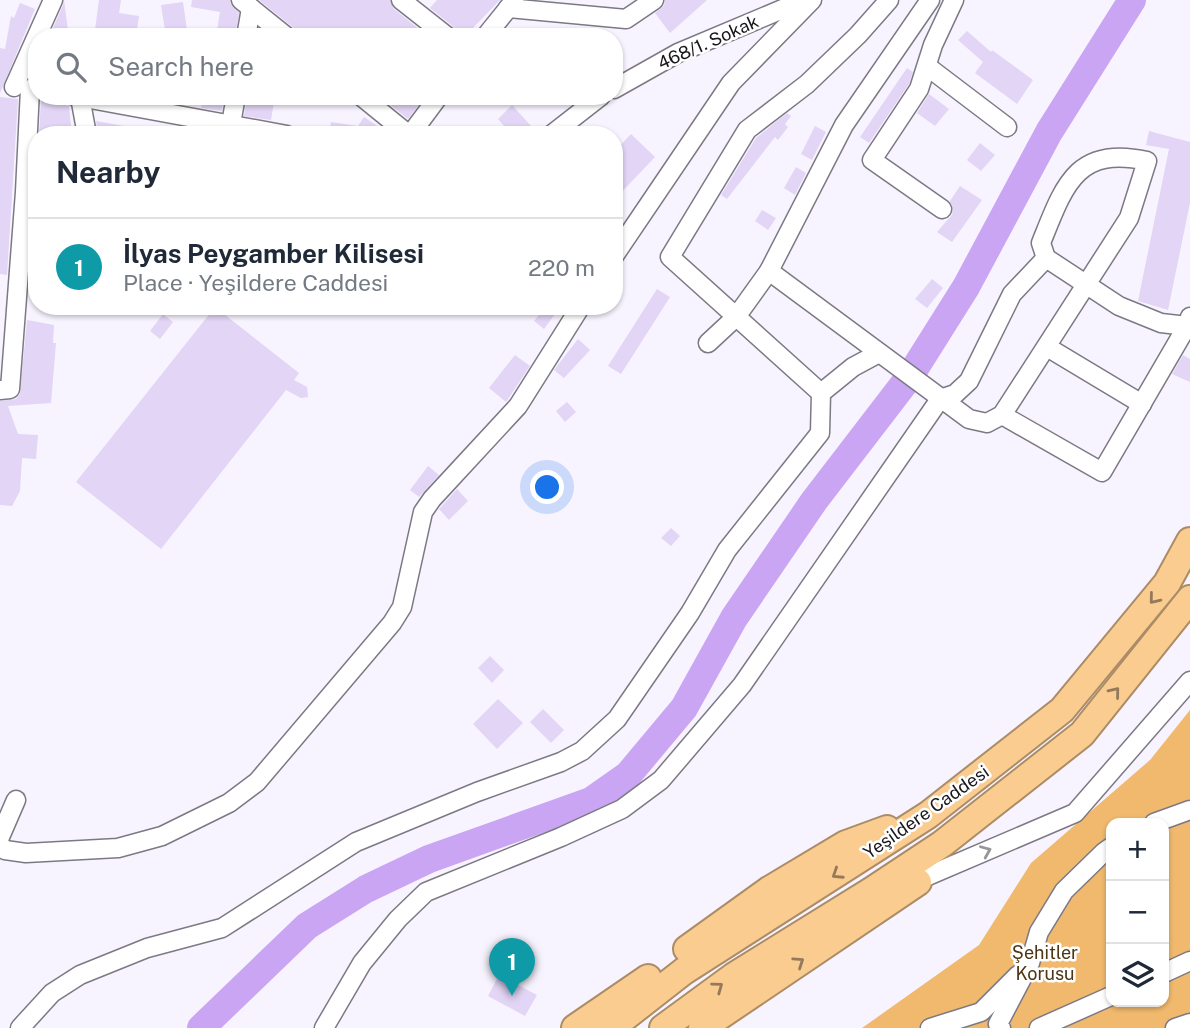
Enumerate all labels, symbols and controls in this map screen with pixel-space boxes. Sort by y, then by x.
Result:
street label: 468/1. Sokak [654,10,762,74]
search box [28,28,623,105]
icon: search [52,48,90,86]
text: Search here [108,51,254,82]
text: Nearby [56,154,160,190]
text: İlyas Peygamber Kilisesi [123,238,424,269]
text: 1 [74,254,84,281]
text: 220 m [528,254,595,281]
text: Place · Yeşildere Caddesi [123,269,388,296]
your location [530,470,564,504]
one-way arrow [1150,590,1162,603]
one-way arrow [1107,688,1119,701]
street label: Yeşildere Caddesi [859,761,993,863]
map controls [1106,818,1169,1007]
button: + [1106,818,1169,881]
one-way arrow [979,845,991,859]
one-way arrow [831,865,844,878]
button: − [1106,881,1169,944]
pin: 1 [489,938,535,996]
park label: Şehitler Korusu [1012,942,1078,984]
button: layers [1106,944,1169,1007]
one-way arrow [791,958,804,970]
one-way arrow [710,983,723,996]

